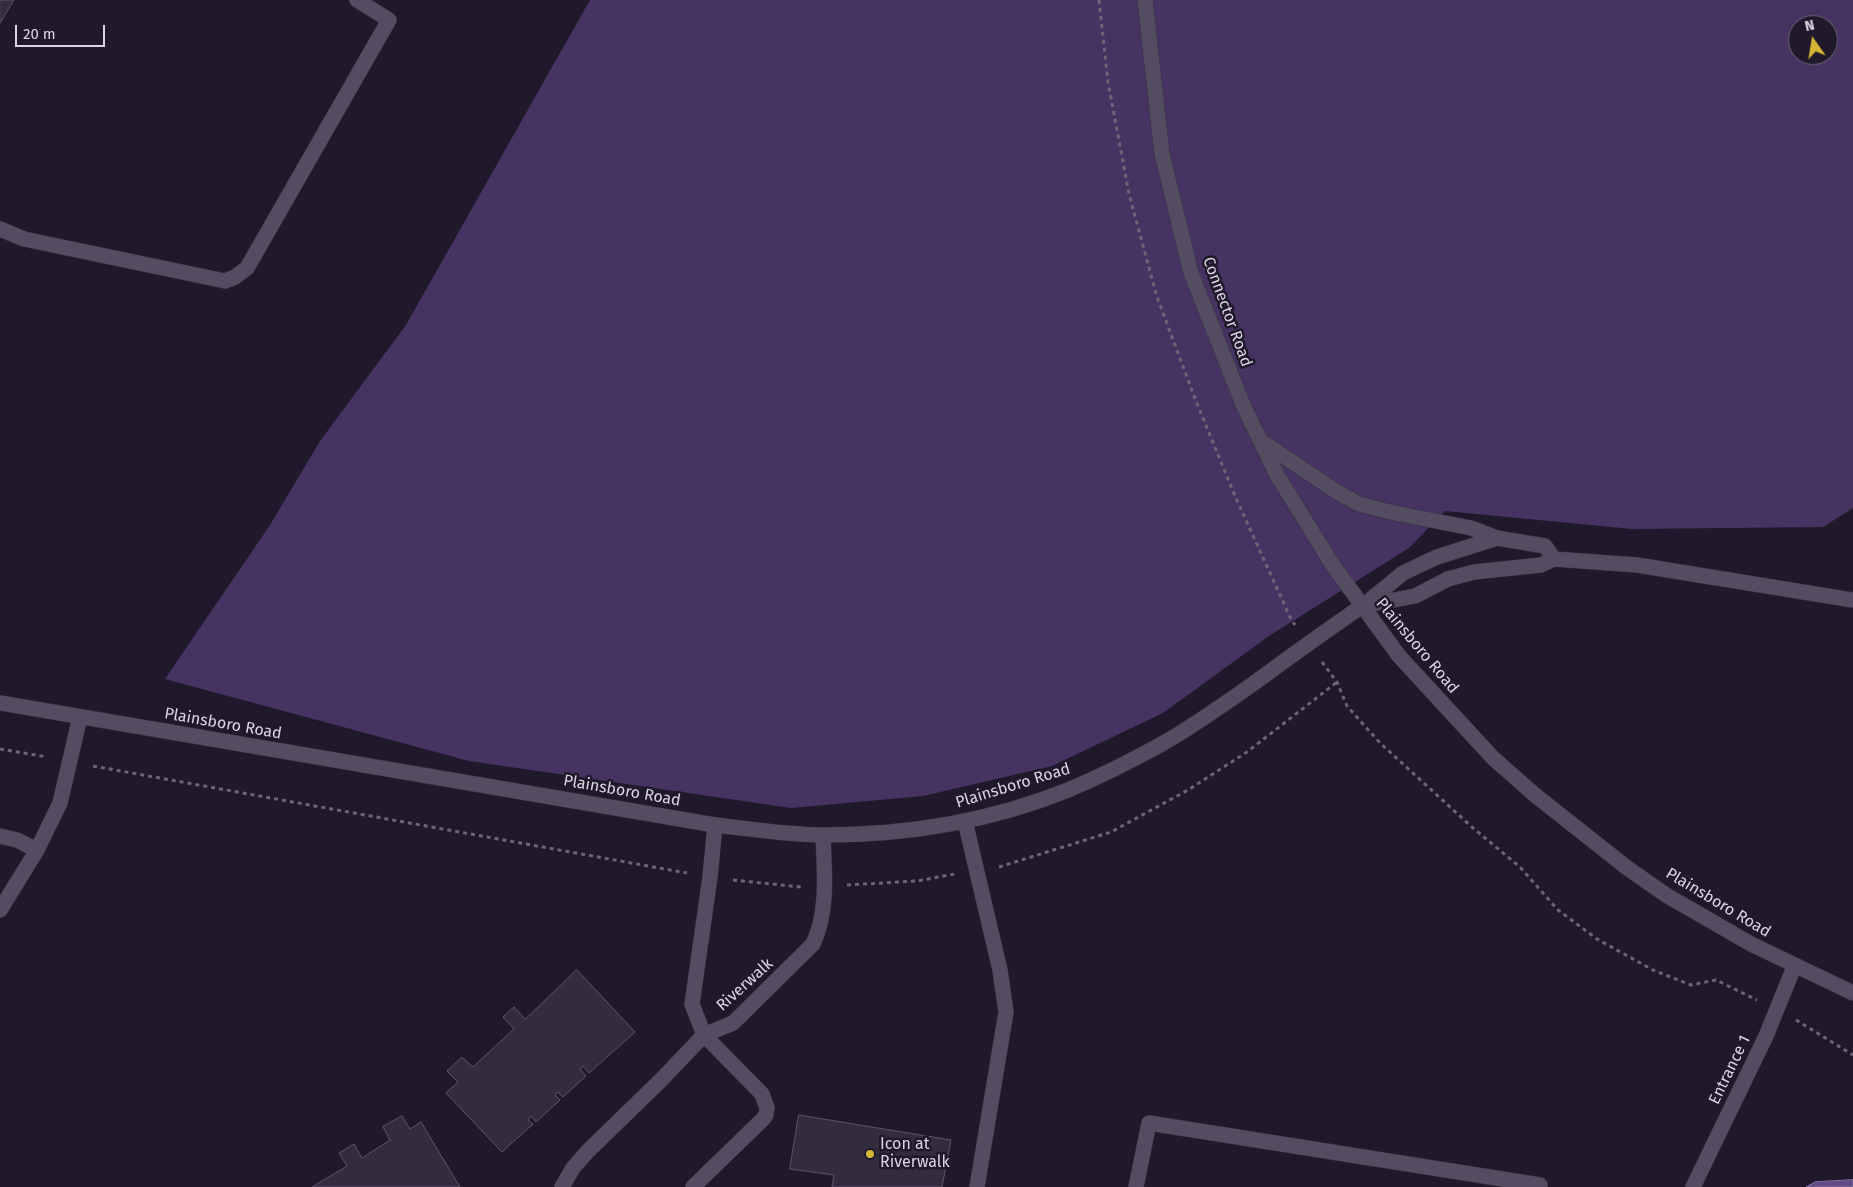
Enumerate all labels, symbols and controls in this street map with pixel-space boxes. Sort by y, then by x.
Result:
scale bar [18,15,108,47]
north arrow [1788,15,1838,65]
text: N [1803,17,1816,35]
text: 20 m [23,25,56,43]
street label: Connector Road [1198,255,1256,369]
street label: Plainsboro Road [1371,594,1463,698]
street label: Plainsboro Road [163,704,283,744]
street label: Plainsboro Road [953,759,1073,813]
street label: Plainsboro Road [562,771,682,811]
street label: Plainsboro Road [1662,864,1774,942]
street label: Riverwalk [713,955,777,1015]
street label: Entrance 1 [1705,1032,1755,1108]
place label: Icon at Riverwalk [880,1135,950,1173]
marker: Icon at Riverwalk [864,1148,876,1160]

